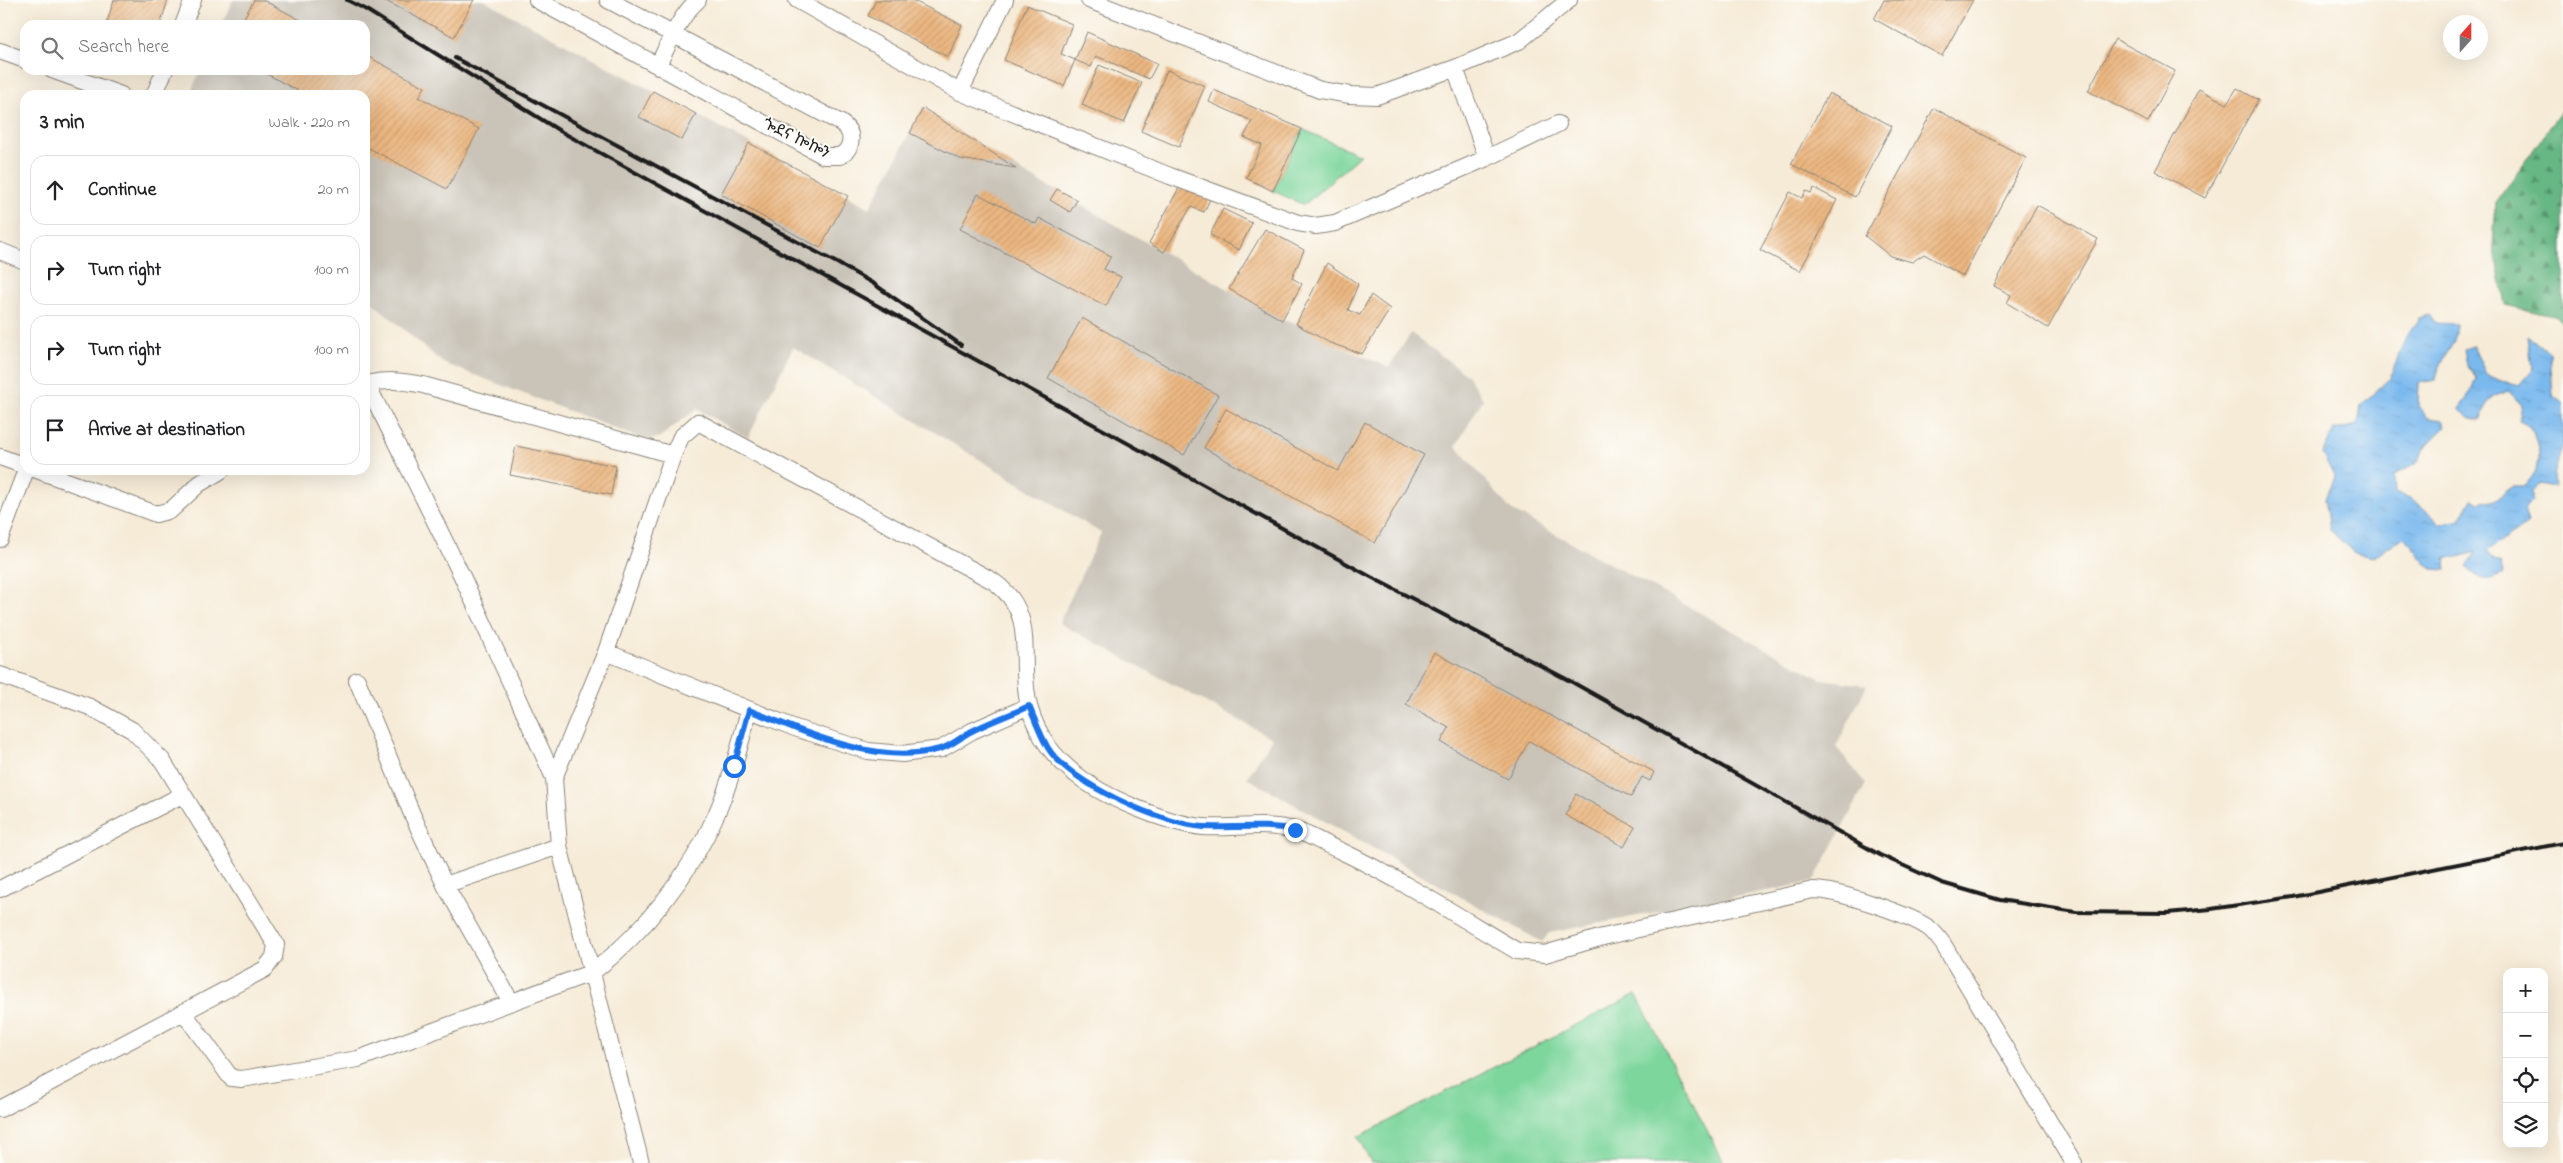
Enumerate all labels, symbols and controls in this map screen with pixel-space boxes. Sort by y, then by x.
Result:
north arrow [2443,15,2488,60]
search box [20,20,370,75]
icon: search [38,34,66,62]
text: Search here [78,34,169,61]
text: 3 min [40,108,84,138]
text: Walk · 220 m [269,111,350,135]
street label: ጐደና ኰኰን [758,112,834,166]
icon: ahead [41,176,69,204]
text: Continue [88,177,156,204]
text: 20 m [318,178,349,202]
icon: right [41,256,69,284]
text: Turn right [88,257,161,284]
text: 100 m [314,258,349,282]
icon: right [41,336,69,364]
text: Turn right [88,337,161,364]
text: 100 m [314,338,349,362]
icon: arrive [41,416,69,444]
text: Arrive at destination [88,417,245,444]
route start [723,755,746,778]
route end [1284,819,1307,842]
map controls [2503,968,2548,1148]
button: + [2503,968,2548,1013]
button: − [2503,1013,2548,1058]
button: locate [2503,1058,2548,1103]
button: layers [2503,1103,2548,1148]

